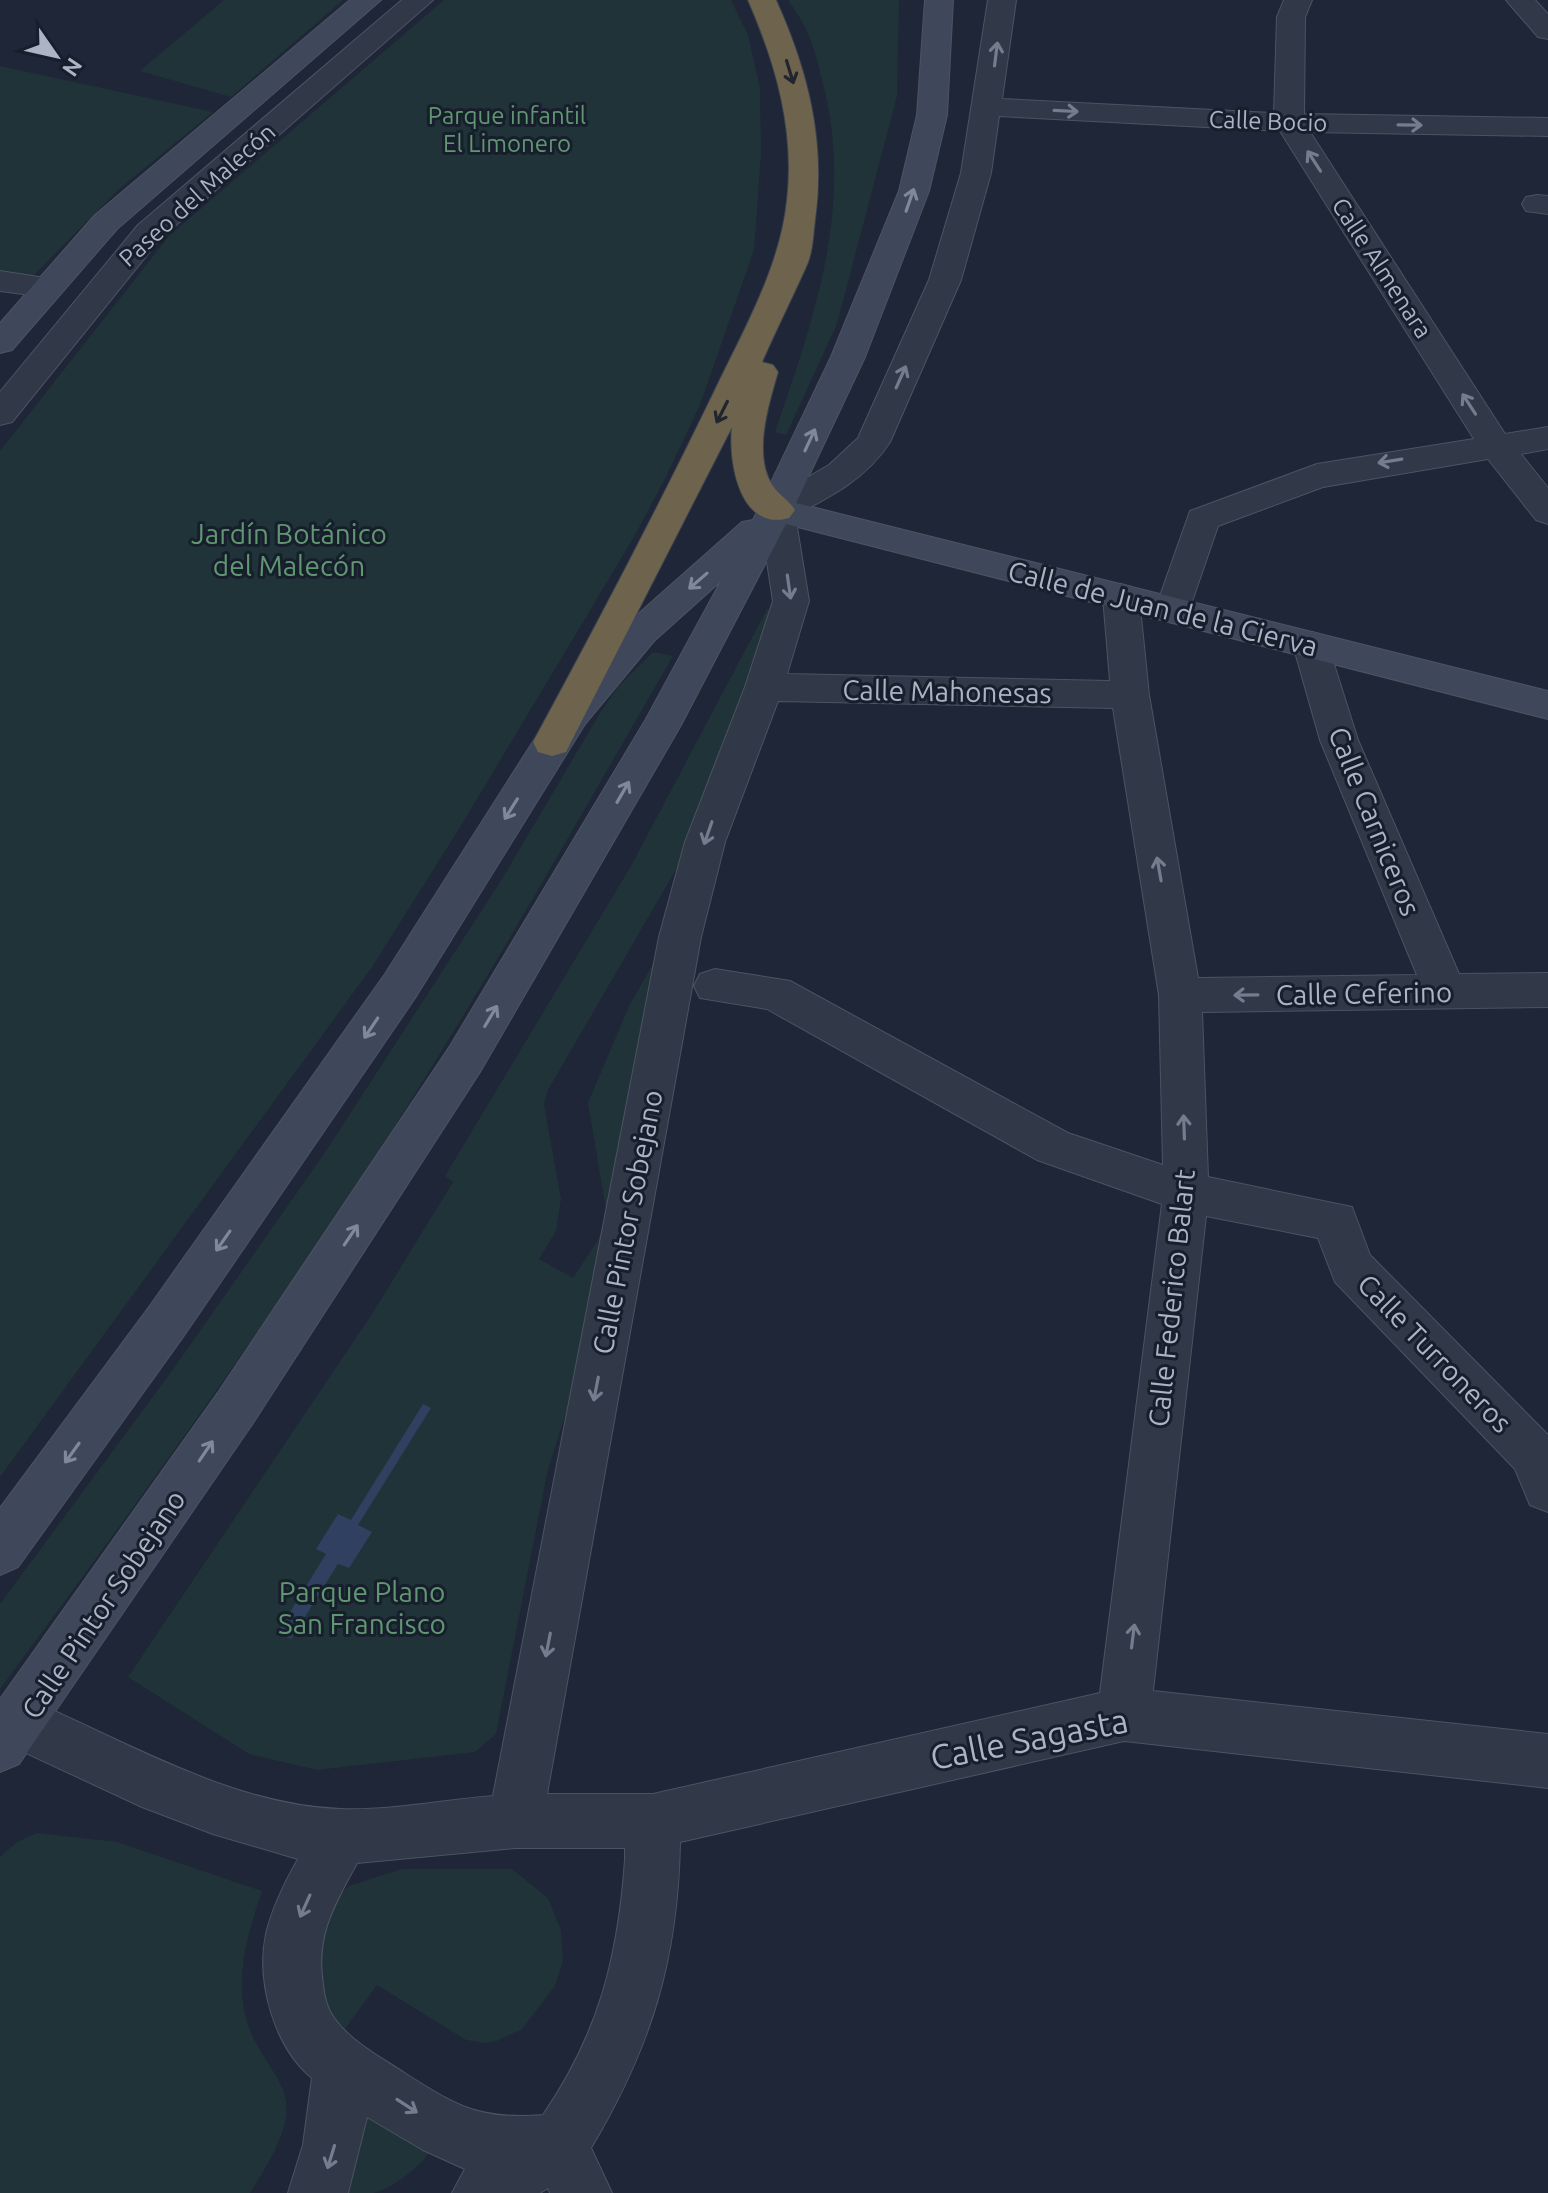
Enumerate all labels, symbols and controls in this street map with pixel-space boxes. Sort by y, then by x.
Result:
north arrow [16,16,96,96]
one-way arrow [988,41,1003,68]
text: N [58,54,88,81]
one-way arrow [783,59,798,85]
park label: Parque infantil El Limonero [428,102,586,157]
one-way arrow [1052,104,1079,119]
street label: Calle Bocio [1208,105,1328,137]
one-way arrow [1396,117,1423,133]
street label: Paseo del Malecón [114,118,280,272]
one-way arrow [1305,150,1321,173]
one-way arrow [904,188,919,213]
street label: Calle Almenara [1327,193,1437,343]
one-way arrow [895,365,910,390]
one-way arrow [1460,393,1476,416]
one-way arrow [714,400,729,424]
one-way arrow [803,428,818,452]
one-way arrow [1378,455,1403,470]
park label: Jardín Botánico del Malecón [191,518,387,581]
street label: Calle de Juan de la Cierva [1005,554,1321,662]
one-way arrow [688,572,708,590]
one-way arrow [782,574,797,600]
street label: Calle Mahonesas [842,674,1052,708]
street label: Calle Carniceros [1323,722,1427,920]
one-way arrow [615,781,631,804]
one-way arrow [503,797,520,819]
one-way arrow [700,820,715,845]
one-way arrow [1150,857,1165,882]
street label: Calle Ceferino [1275,976,1453,1010]
one-way arrow [1233,987,1260,1003]
one-way arrow [483,1005,499,1028]
one-way arrow [363,1016,380,1038]
street label: Calle Pintor Sobejano [586,1087,668,1357]
one-way arrow [1176,1114,1192,1141]
street label: Calle Federico Balart [1142,1168,1200,1428]
one-way arrow [343,1224,359,1247]
one-way arrow [215,1230,231,1252]
street label: Calle Turroneros [1352,1268,1518,1438]
one-way arrow [588,1376,603,1401]
one-way arrow [198,1440,214,1462]
one-way arrow [63,1441,80,1463]
street label: Calle Pintor Sobejano [15,1484,191,1724]
park label: Parque Plano San Francisco [278,1576,446,1639]
one-way arrow [1126,1623,1141,1650]
one-way arrow [540,1631,555,1657]
street label: Calle Sagasta [927,1700,1131,1776]
one-way arrow [297,1894,312,1918]
one-way arrow [395,2098,418,2114]
one-way arrow [323,2143,338,2169]

